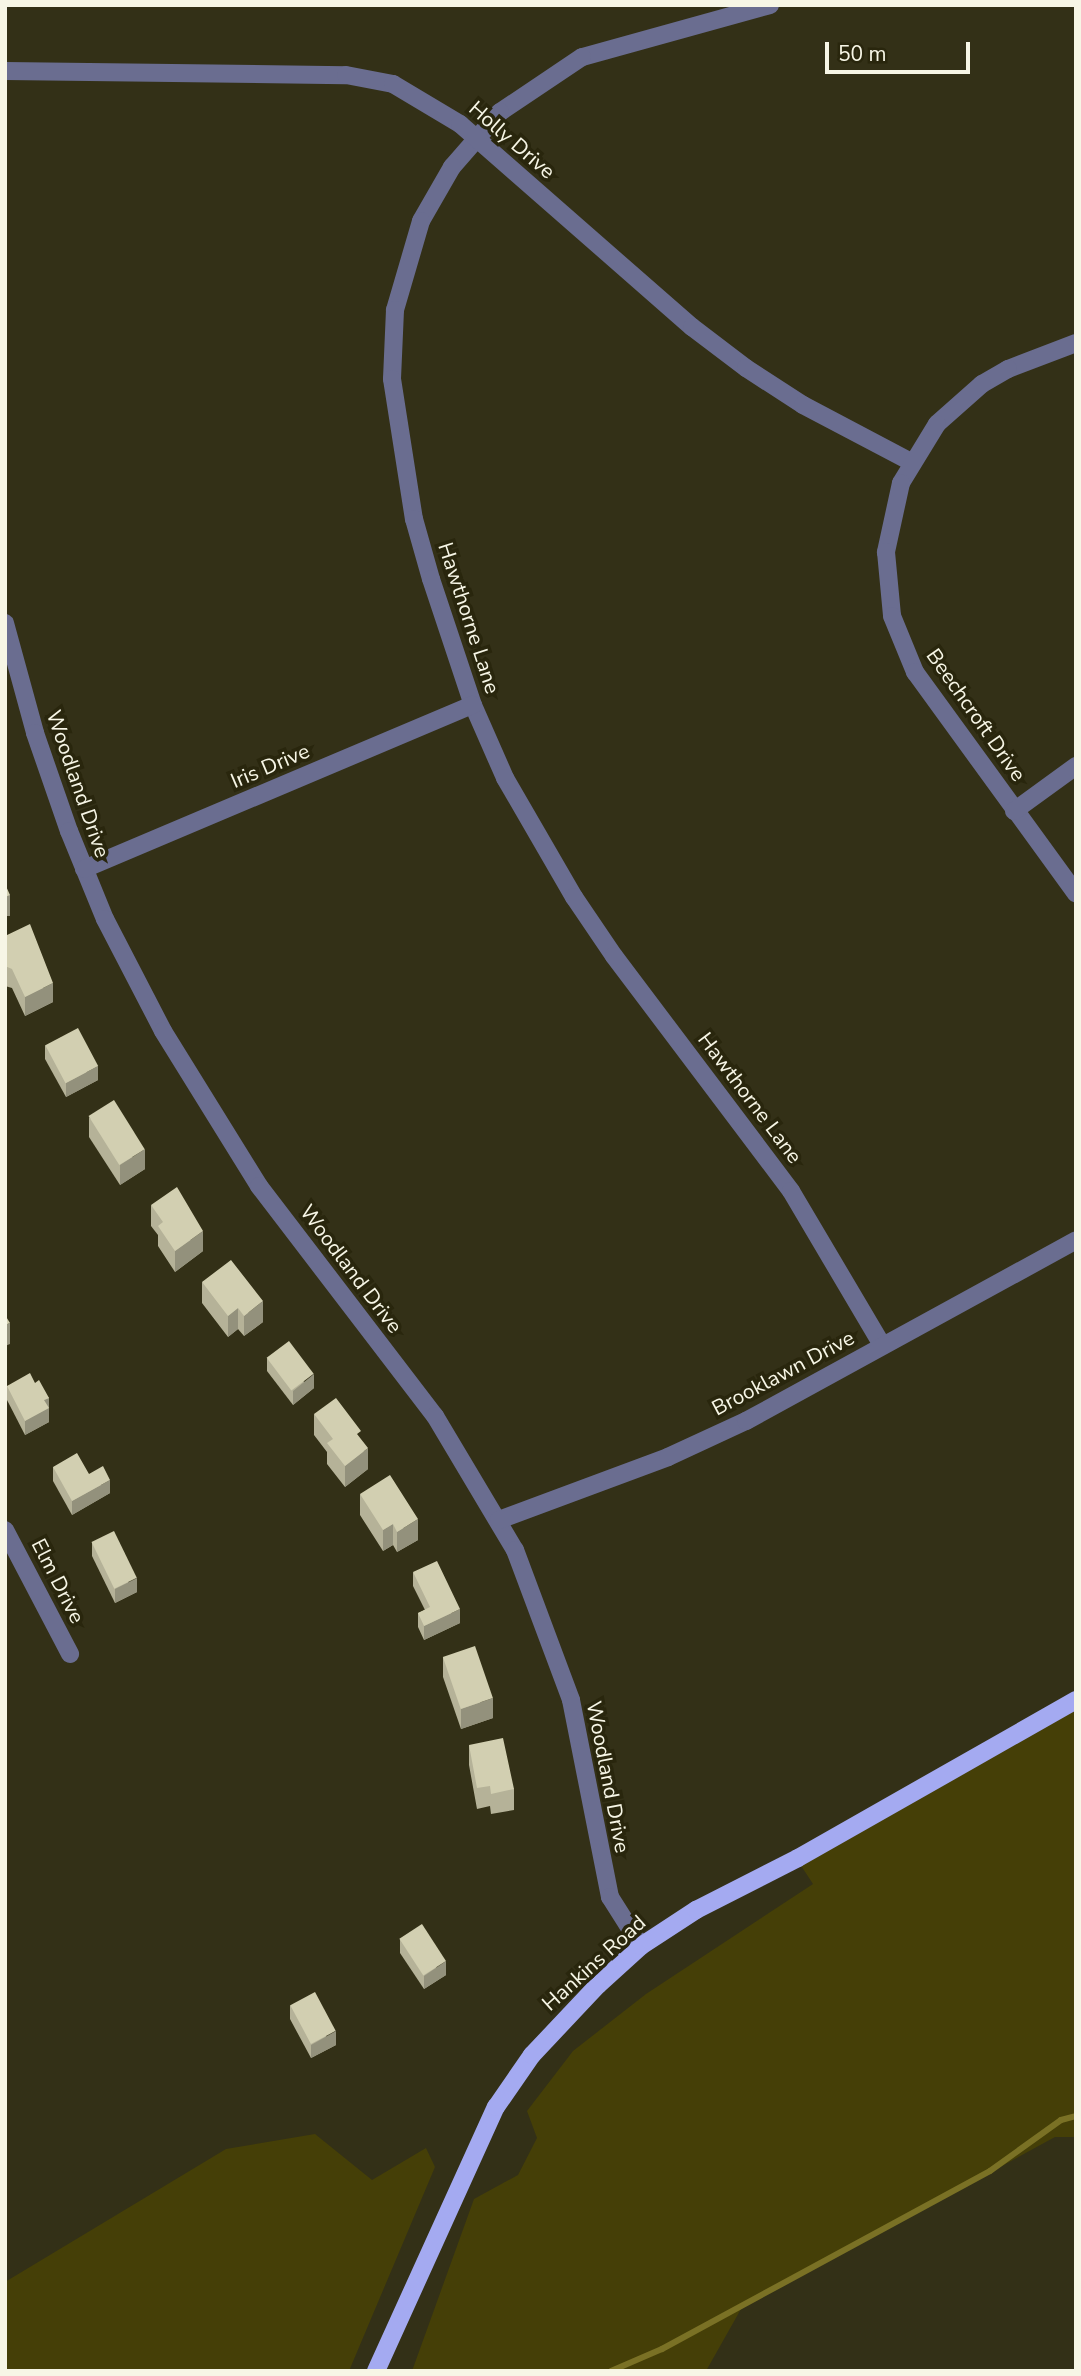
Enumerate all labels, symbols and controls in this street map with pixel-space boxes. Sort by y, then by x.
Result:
scale bar [829,28,974,72]
text: 50 m [838,40,887,68]
street label: Holly Drive [464,96,560,184]
street label: Hawthorne Lane [433,539,505,697]
street label: Beechcroft Drive [921,644,1031,786]
street label: Woodland Drive [41,707,115,861]
street label: Iris Drive [227,738,313,794]
street label: Hawthorne Lane [693,1028,807,1168]
street label: Woodland Drive [295,1200,407,1338]
street label: Brooklawn Drive [708,1325,858,1421]
street label: Elm Drive [26,1534,90,1628]
street label: Woodland Drive [581,1699,635,1855]
street label: Hankins Road [537,1910,651,2016]

